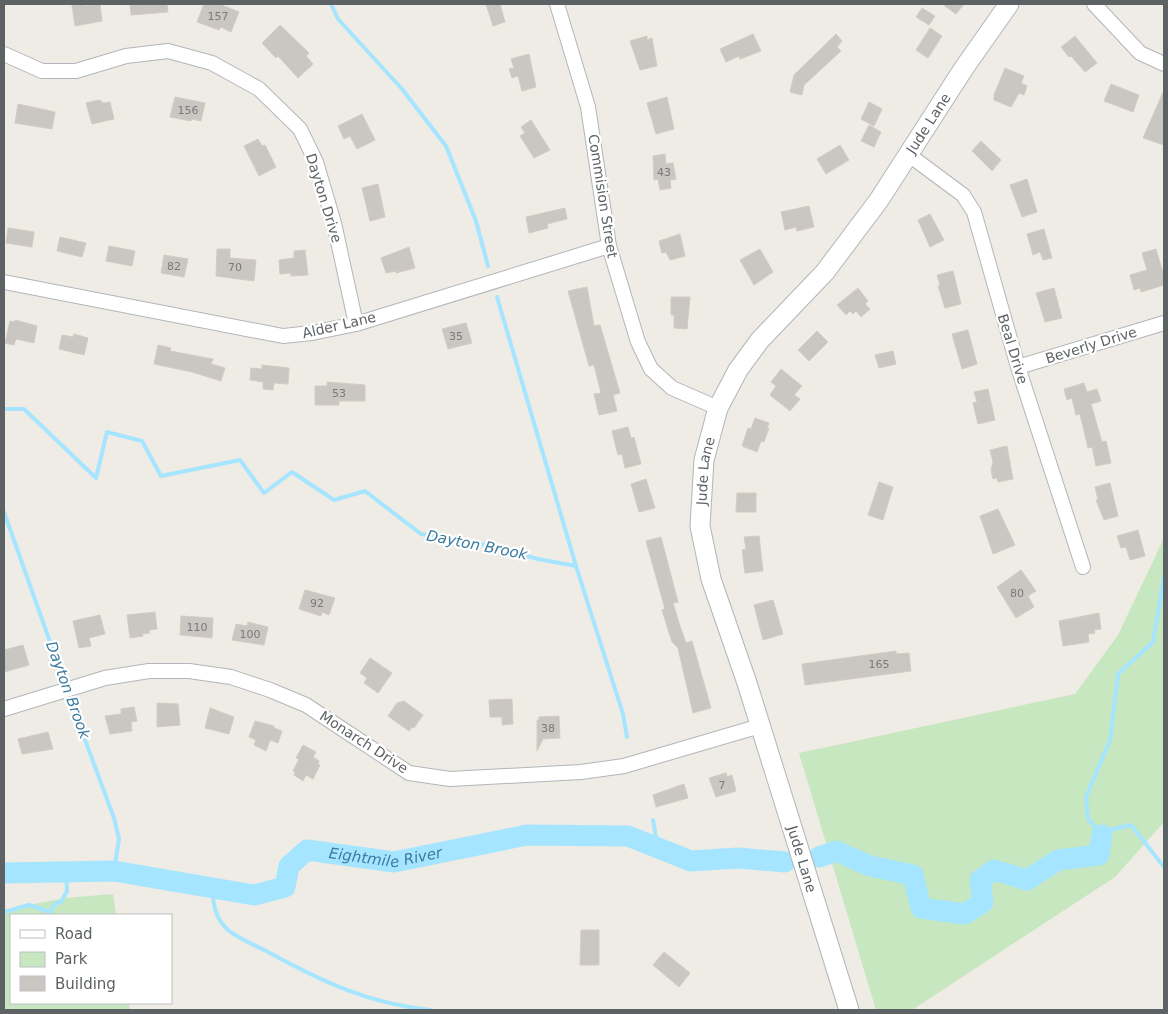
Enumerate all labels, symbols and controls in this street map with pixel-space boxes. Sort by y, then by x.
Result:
house number: 157 [208,10,229,23]
street label: Jude Lane [902,90,954,158]
house number: 156 [178,104,199,117]
street label: Commision Street [585,133,621,260]
street label: Dayton Drive [303,151,345,245]
house number: 43 [657,166,671,179]
house number: 82 [167,260,181,273]
house number: 70 [228,261,242,274]
street label: Alder Lane [301,309,377,341]
street label: Beal Drive [995,312,1031,386]
street label: Beverly Drive [1043,323,1139,367]
house number: 35 [449,330,463,343]
house number: 53 [332,387,346,400]
street label: Jude Lane [693,435,718,507]
water label: Dayton Brook [425,526,530,564]
house number: 80 [1010,587,1024,600]
house number: 92 [310,597,324,610]
house number: 110 [187,621,208,634]
house number: 100 [240,628,261,641]
water label: Dayton Brook [42,639,94,742]
house number: 165 [869,658,890,671]
street label: Monarch Drive [317,708,411,776]
house number: 38 [541,722,555,735]
house number: 7 [719,779,726,792]
street label: Jude Lane [784,823,820,894]
water label: Eightmile River [328,843,445,872]
legend [10,914,172,1004]
text: Road [55,925,93,943]
text: Park [55,950,88,968]
text: Building [55,975,116,993]

